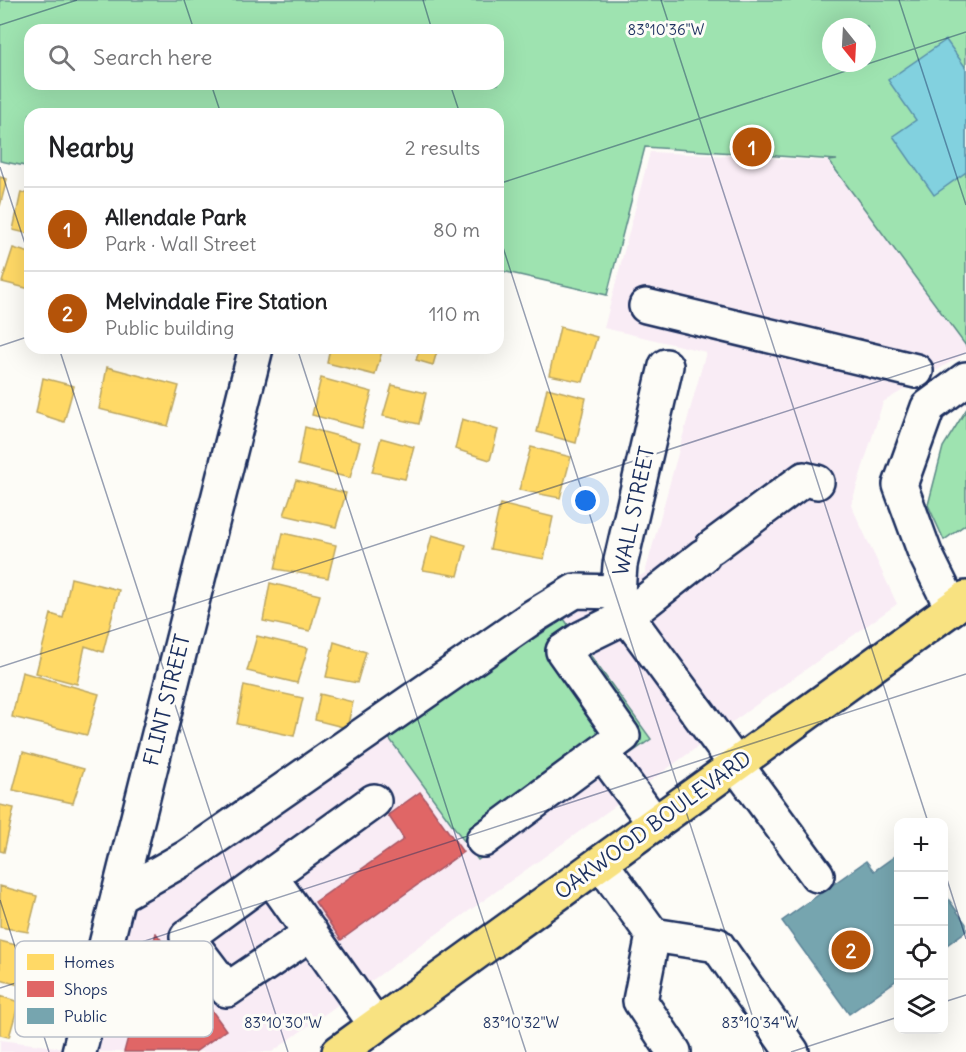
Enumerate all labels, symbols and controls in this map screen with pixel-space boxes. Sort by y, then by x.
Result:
north arrow [822,18,876,72]
text: 83°10'36"W [628,20,705,39]
search box [24,24,504,90]
icon: search [45,41,78,74]
text: Search here [93,43,212,71]
pin: 1 [732,124,771,170]
text: Nearby [48,131,134,164]
text: 2 results [405,135,480,160]
text: Allendale Park [105,203,247,231]
text: 1 [64,217,71,242]
text: 80 m [433,217,480,242]
text: Park · Wall Street [105,231,256,256]
text: Melvindale Fire Station [105,287,327,315]
text: 2 [62,301,73,326]
text: 110 m [429,301,480,326]
text: Public building [105,315,234,340]
street label: WALL STREET [607,444,660,578]
your location [571,486,600,515]
street label: FLINT STREET [137,631,196,768]
street label: OAKWOOD BOULEVARD [549,744,756,905]
map controls [894,818,948,1034]
button: + [894,818,948,872]
button: − [894,872,948,926]
button: locate [894,926,948,980]
pin: 2 [832,928,870,972]
legend [15,941,213,1037]
text: Homes [64,952,114,972]
text: Shops [64,979,108,999]
button: layers [894,980,948,1034]
text: Public [64,1006,107,1026]
text: 83°10'30"W [244,1013,322,1032]
text: 83°10'32"W [483,1013,560,1032]
text: 83°10'34"W [722,1013,799,1032]

